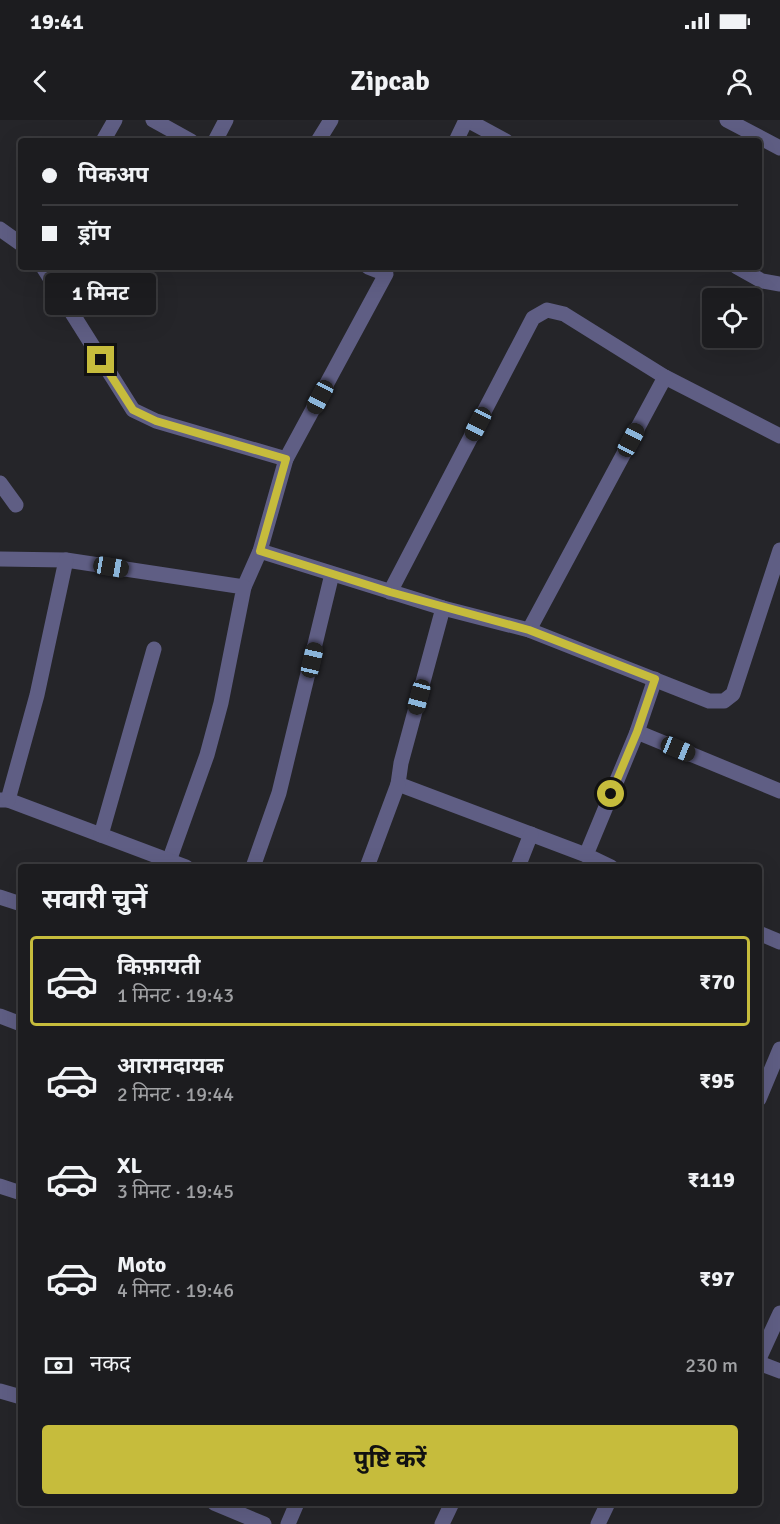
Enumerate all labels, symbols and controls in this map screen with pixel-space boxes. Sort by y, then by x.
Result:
text: 19:41 [30,8,84,35]
icon: back [24,65,57,98]
text: Zipcab [350,65,430,98]
icon: person [723,65,756,98]
text: पिकअप [78,161,149,188]
text: ड्रॉप [78,219,111,246]
callout: 1 मिनट [45,273,156,315]
text: 1 मिनट [72,281,129,306]
map controls [702,288,762,348]
button: locate [702,288,762,348]
route end [87,346,114,373]
car [304,377,336,417]
car [462,404,494,444]
car [615,420,647,460]
car [92,555,130,579]
car [299,640,325,680]
car [406,677,432,717]
car [658,734,698,764]
route start [597,780,624,807]
text: सवारी चुनें [42,883,147,916]
text: किफ़ायती [117,953,201,980]
icon: car [45,954,99,1008]
text: ₹70 [699,968,735,995]
text: 1 मिनट · 19:43 [117,983,234,1008]
text: आरामदायक [117,1052,224,1079]
icon: car [45,1053,99,1107]
text: ₹95 [699,1067,735,1094]
text: 2 मिनट · 19:44 [117,1082,234,1107]
icon: car [45,1152,99,1206]
text: XL [117,1152,142,1179]
text: ₹119 [687,1166,735,1193]
text: 3 मिनट · 19:45 [117,1179,234,1204]
icon: car [45,1251,99,1305]
text: Moto [117,1251,166,1278]
text: ₹97 [699,1265,735,1292]
text: 4 मिनट · 19:46 [117,1278,234,1303]
icon: cash [42,1349,75,1382]
text: नकद [90,1350,131,1377]
text: 230 m [685,1353,738,1378]
button: पुष्टि करें [42,1425,738,1494]

